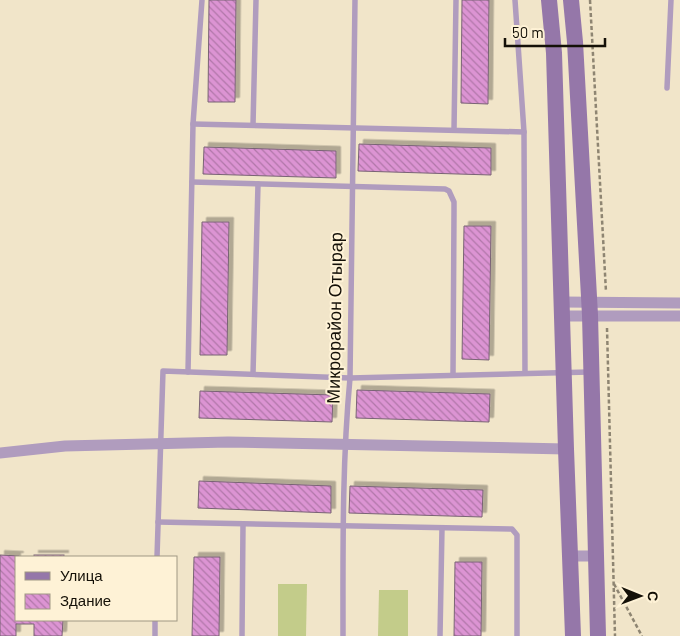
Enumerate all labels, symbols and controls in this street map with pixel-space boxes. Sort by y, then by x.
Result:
scale bar [505,15,605,47]
text: 50 m [512,23,544,41]
street label: Микрорайон Отырар [322,232,346,404]
legend [15,556,178,621]
text: Улица [60,566,103,584]
north arrow [615,571,665,621]
text: Здание [60,591,111,609]
text: С [645,591,662,601]

